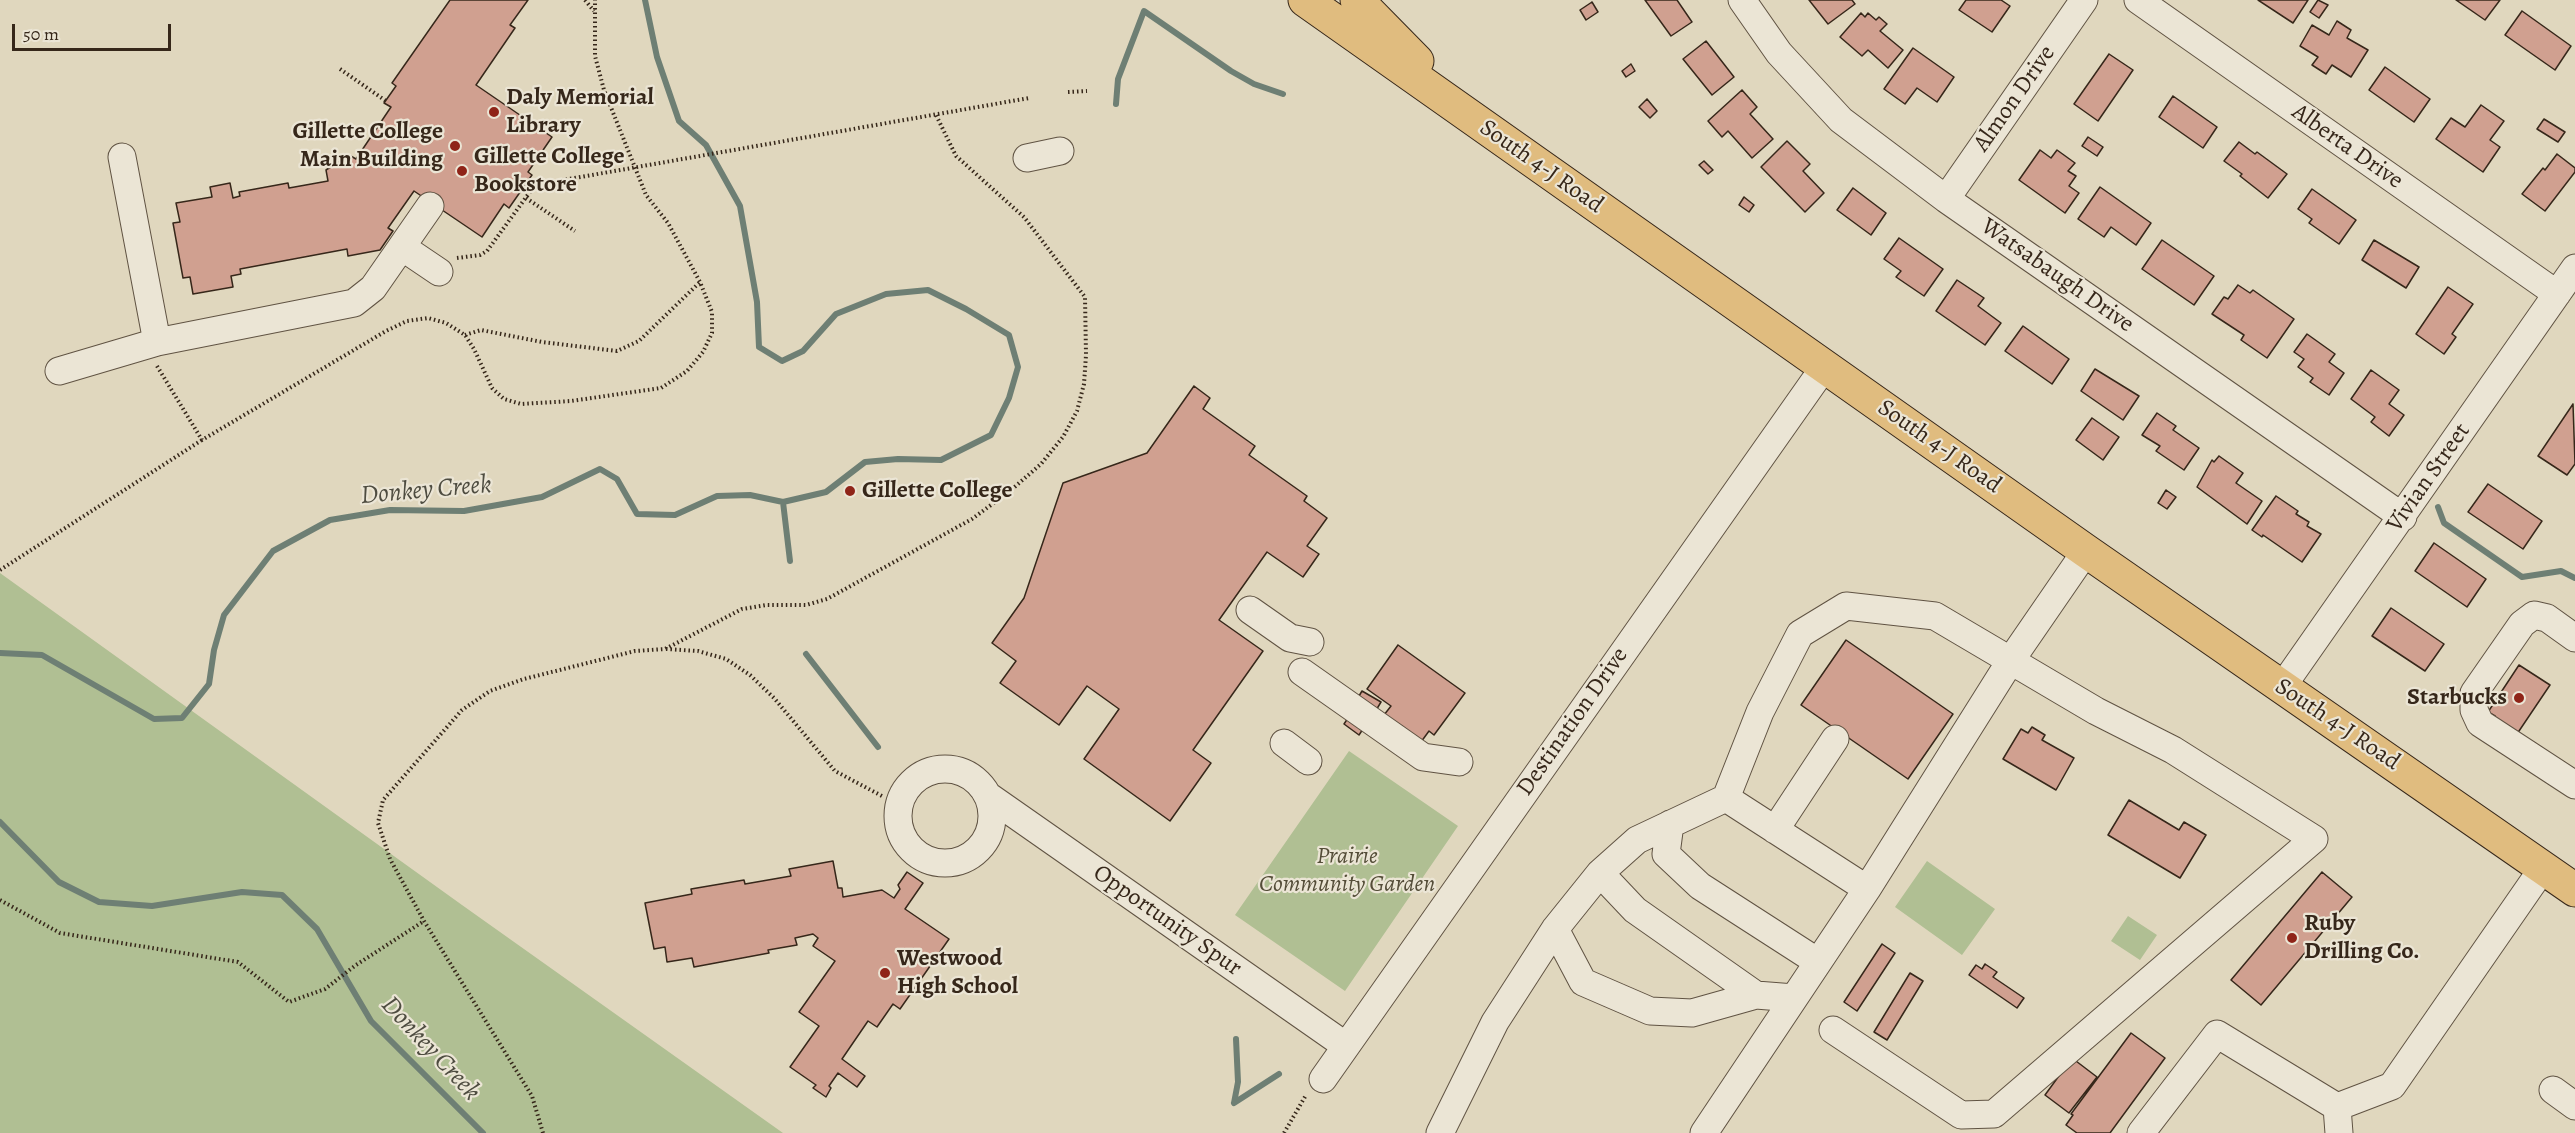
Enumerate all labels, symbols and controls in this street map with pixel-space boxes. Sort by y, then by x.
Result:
scale bar [15,12,174,50]
text: 50 m [23,22,59,46]
street label: Almon Drive [1968,40,2062,158]
place label: Daly Memorial Library [506,84,654,140]
street label: Alberta Drive [2286,98,2408,196]
marker: Daly Memorial Library [487,105,501,119]
street label: South 4-J Road [1474,114,1608,220]
place label: Gillette College Main Building [292,118,443,174]
marker: Gillette College Main Building [448,139,462,153]
place label: Gillette College Bookstore [474,143,625,199]
marker: Gillette College Bookstore [455,164,469,178]
street label: Watsabaugh Drive [1975,213,2139,339]
street label: South 4-J Road [1872,394,2006,500]
street label: Vivian Street [2381,418,2477,538]
water label: Donkey Creek [359,470,493,512]
place label: Gillette College [862,477,1013,505]
marker: Gillette College [843,484,857,498]
street label: Destination Drive [1511,642,1635,802]
street label: South 4-J Road [2269,673,2405,777]
place label: Starbucks [2407,684,2507,712]
marker: Starbucks [2512,691,2526,705]
park label: Prairie Community Garden [1259,843,1435,899]
street label: Opportunity Spur [1087,859,1247,983]
place label: Ruby Drilling Co. [2304,910,2420,966]
marker: Ruby Drilling Co. [2285,931,2299,945]
place label: Westwood High School [897,945,1018,1001]
marker: Westwood High School [878,966,892,980]
water label: Donkey Creek [374,990,486,1108]

